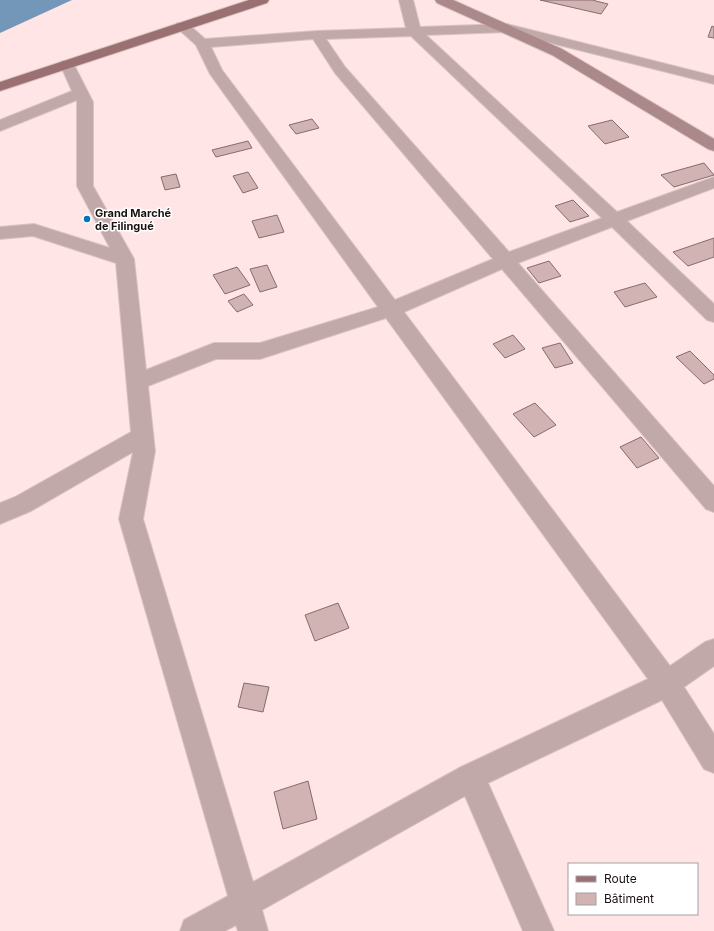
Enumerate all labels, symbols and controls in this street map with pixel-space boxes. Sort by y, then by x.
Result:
place label: Grand Marché de Filingué [95,206,172,233]
marker: Grand Marché de Filingué [82,214,92,224]
legend [568,863,698,915]
text: Route [604,871,637,886]
text: Bâtiment [604,891,654,906]

